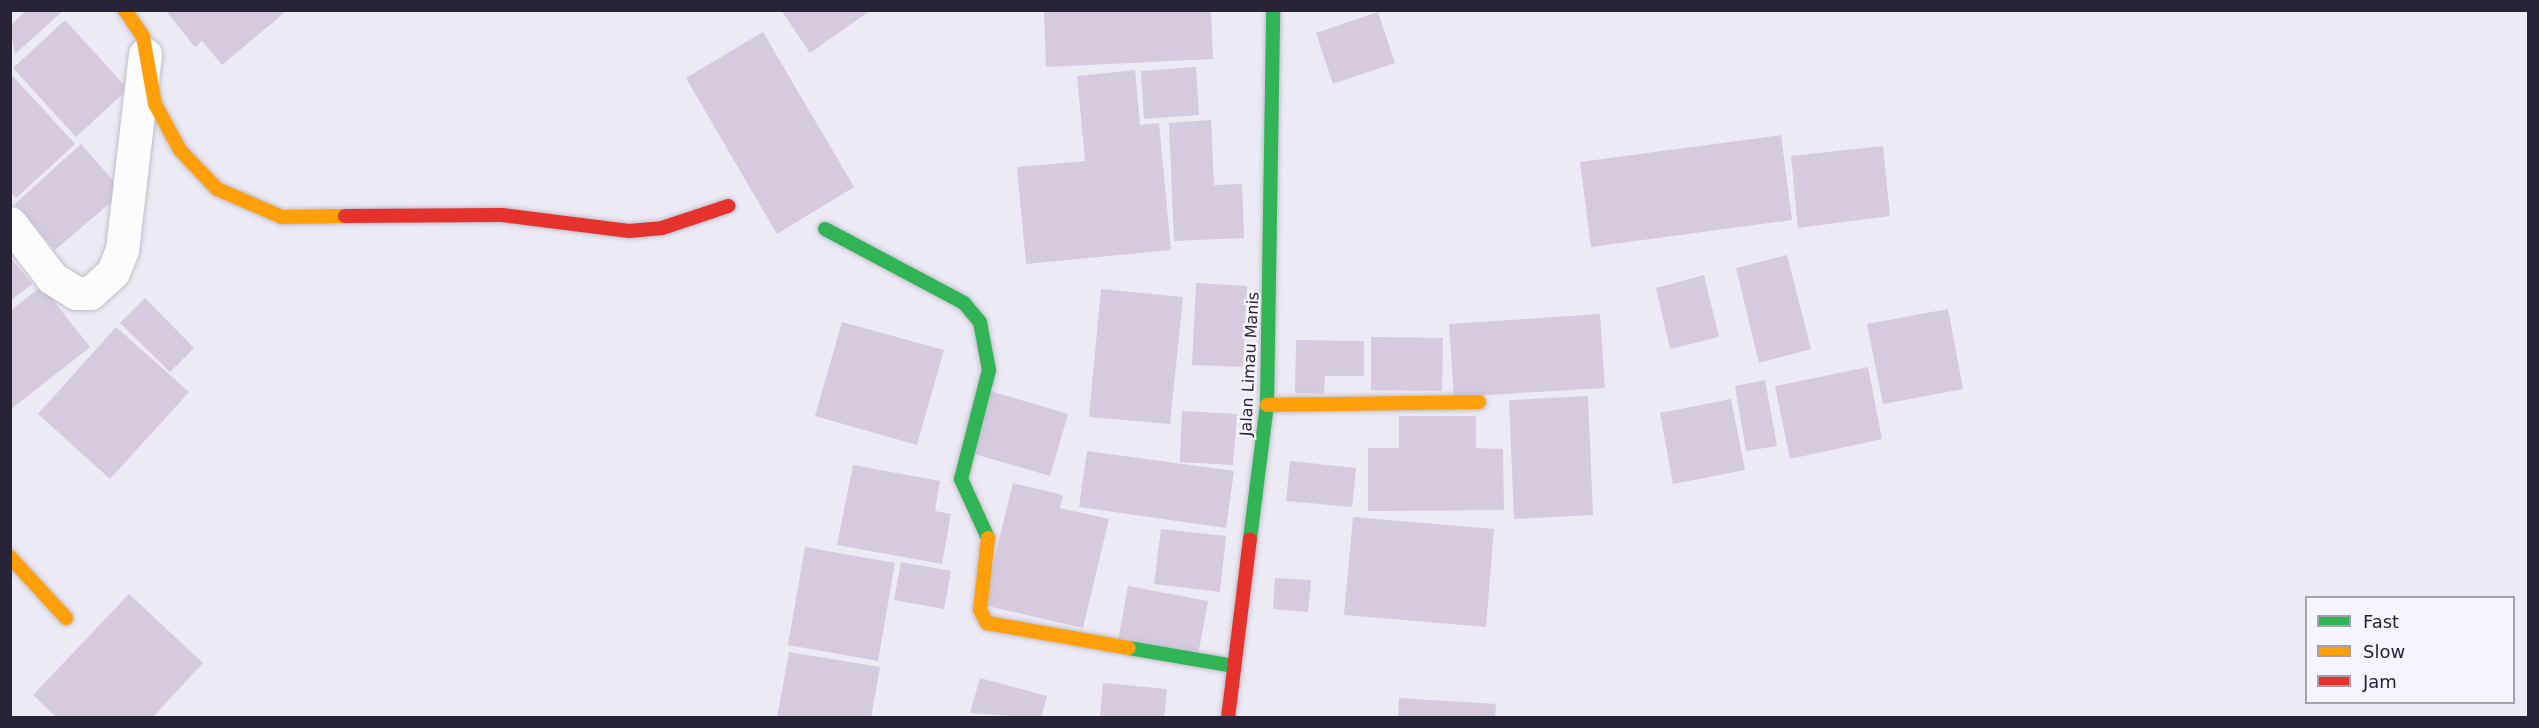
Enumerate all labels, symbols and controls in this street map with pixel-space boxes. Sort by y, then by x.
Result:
street label: Jalan Limau Manis [1237,291,1263,437]
legend [2305,596,2515,704]
text: Fast [2363,611,2399,632]
text: Slow [2363,641,2405,662]
text: Jam [2363,671,2397,692]

